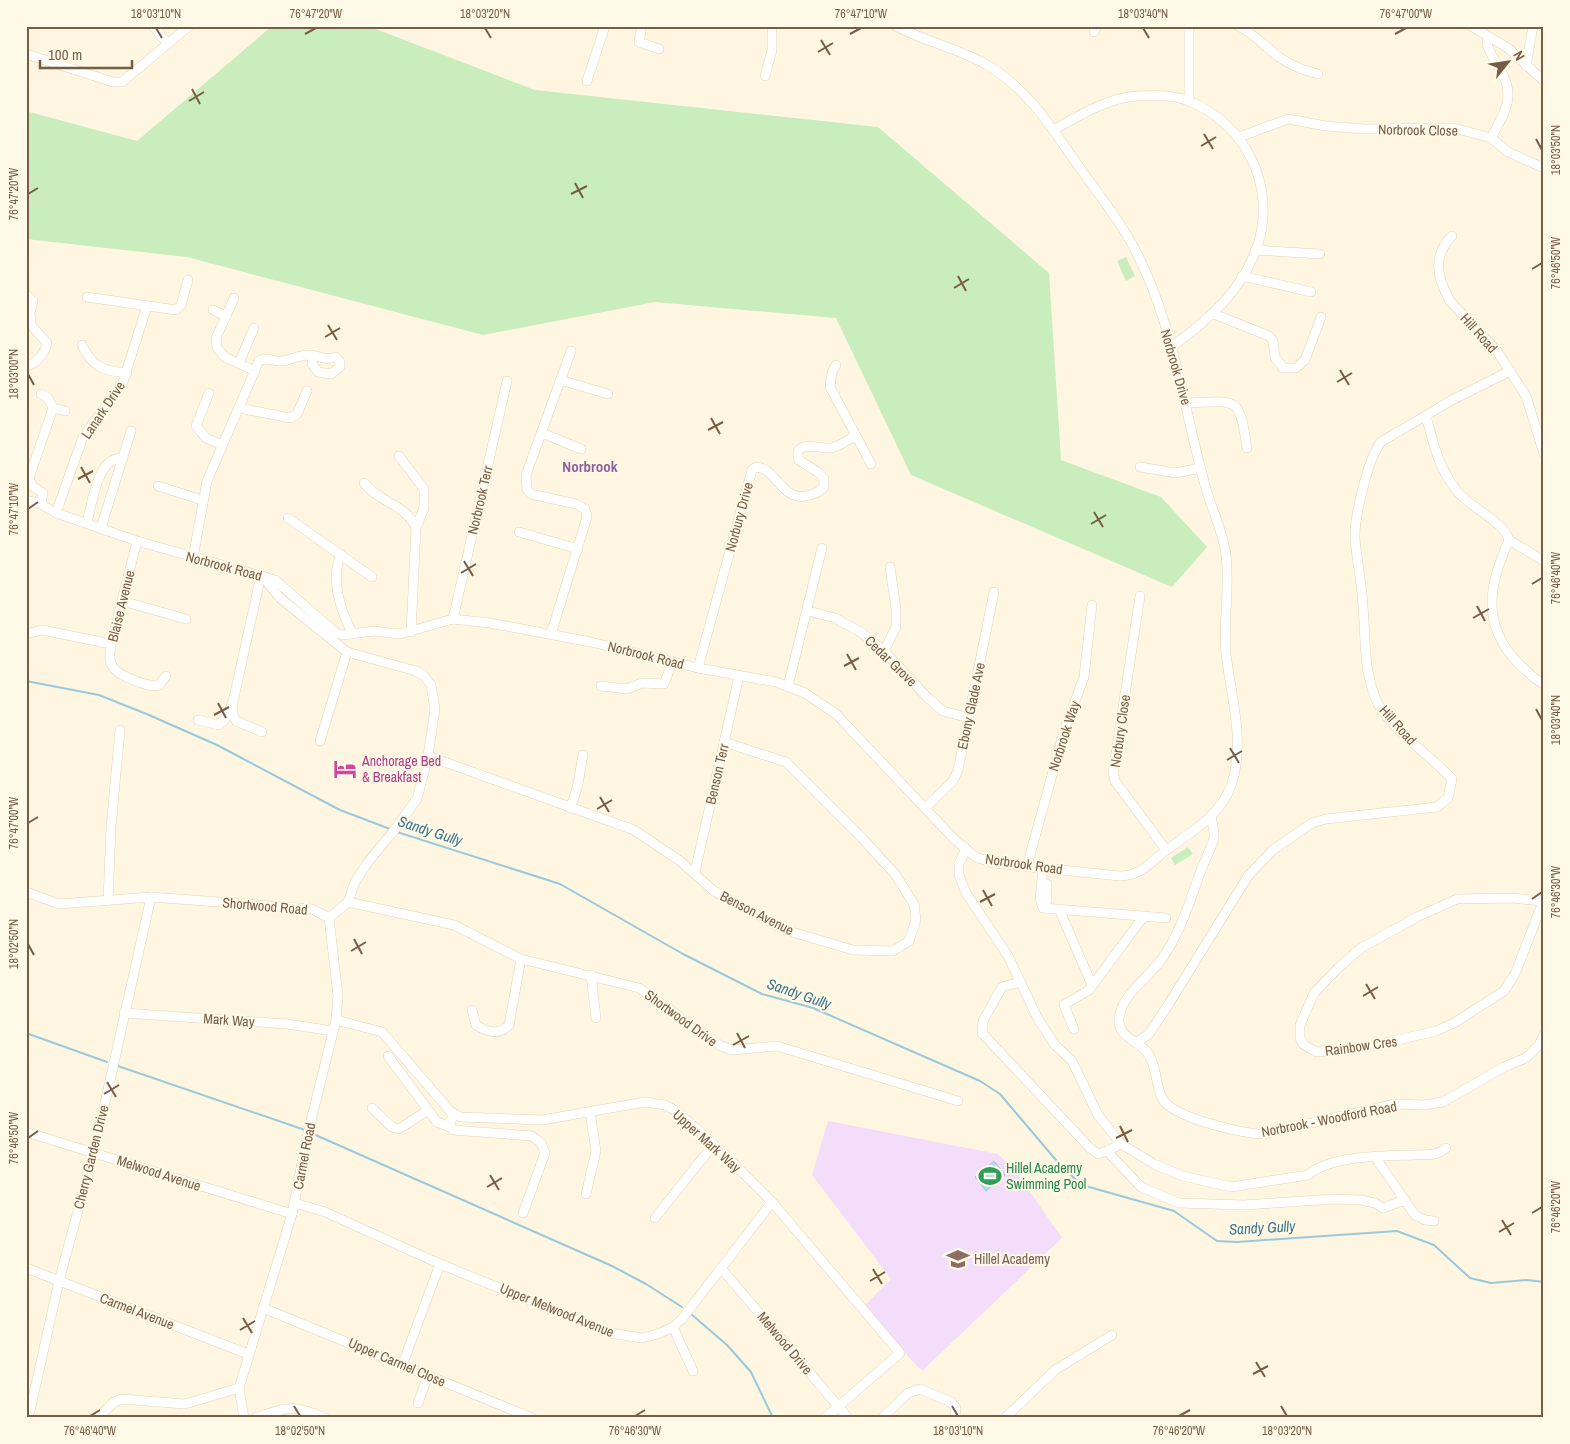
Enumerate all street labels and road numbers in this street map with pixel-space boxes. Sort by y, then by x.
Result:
street label: Norbrook Close [1378,120,1458,140]
street label: Hill Road [1457,309,1501,357]
street label: Norbrook Drive [1157,327,1195,407]
street label: Lanark Drive [77,378,129,442]
street label: Norbrook Terr [463,464,497,536]
street label: Norbury Drive [721,480,757,554]
street label: Norbrook Road [184,547,264,585]
street label: Blaise Avenue [103,568,139,644]
street label: Cedar Grove [861,632,921,690]
street label: Norbrook Road [606,637,686,673]
street label: Ebony Glade Ave [953,661,989,751]
street label: Norbury Close [1106,693,1134,769]
street label: Norbrook Way [1044,698,1084,773]
street label: Hill Road [1376,701,1420,749]
street label: Benson Terr [701,742,733,806]
street label: Norbrook Road [984,850,1064,878]
street label: Benson Avenue [717,887,797,939]
street label: Shortwood Road [222,893,308,919]
street label: Shortwood Drive [641,986,721,1050]
street label: Mark Way [203,1009,255,1031]
street label: Rainbow Cres [1324,1032,1399,1060]
street label: Norbrook - Woodford Road [1260,1097,1398,1141]
street label: Cherry Garden Drive [69,1103,113,1211]
street label: Upper Mark Way [669,1106,745,1177]
street label: Carmel Road [289,1121,319,1191]
street label: Melwood Avenue [115,1151,203,1195]
street label: Upper Melwood Avenue [497,1279,617,1341]
street label: Carmel Avenue [97,1289,177,1333]
street label: Melwood Drive [753,1308,817,1378]
street label: Upper Carmel Close [346,1333,448,1391]

